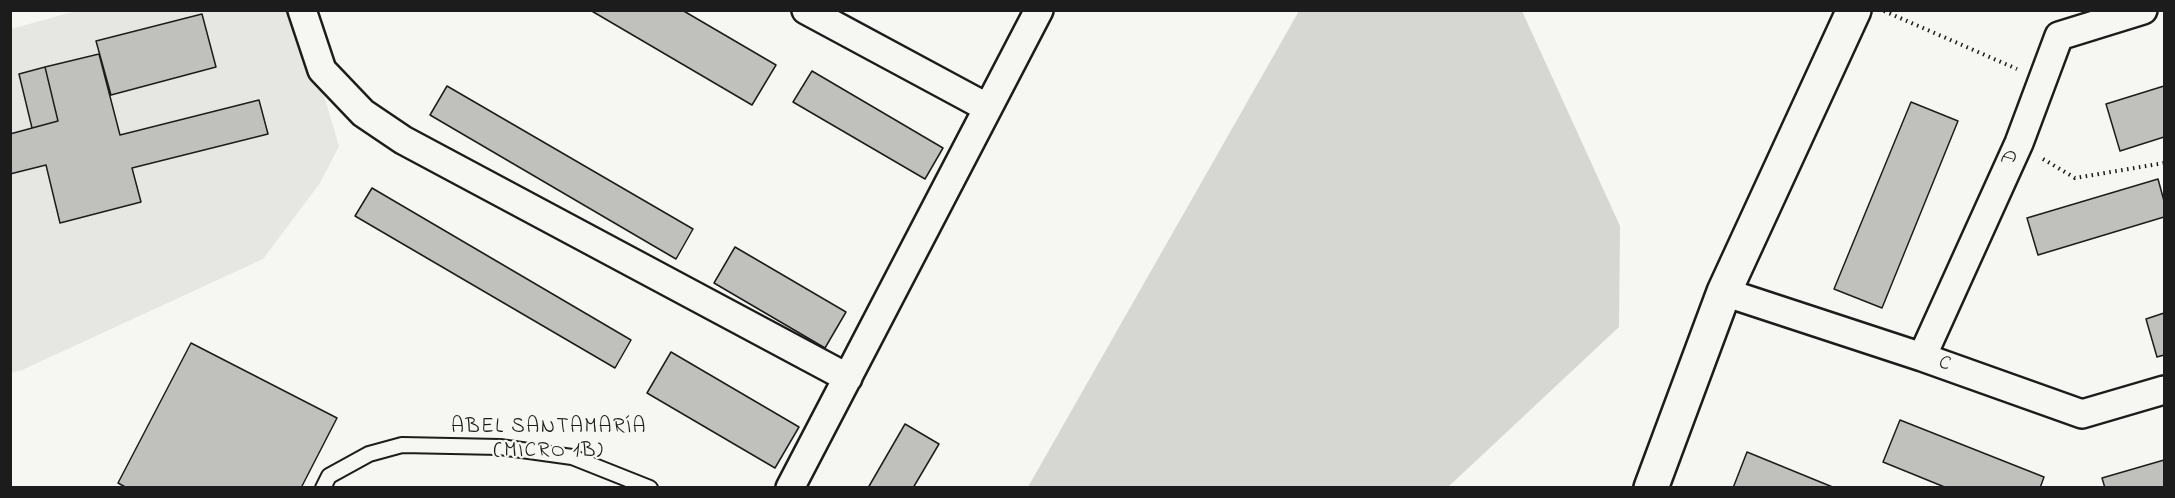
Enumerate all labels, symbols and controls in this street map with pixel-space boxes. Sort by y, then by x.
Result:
street label: D [1998,146,2026,170]
street label: C [1935,352,1953,378]
district label: ABEL SANTAMARÍA (MICRO 1B) [451,416,647,466]

